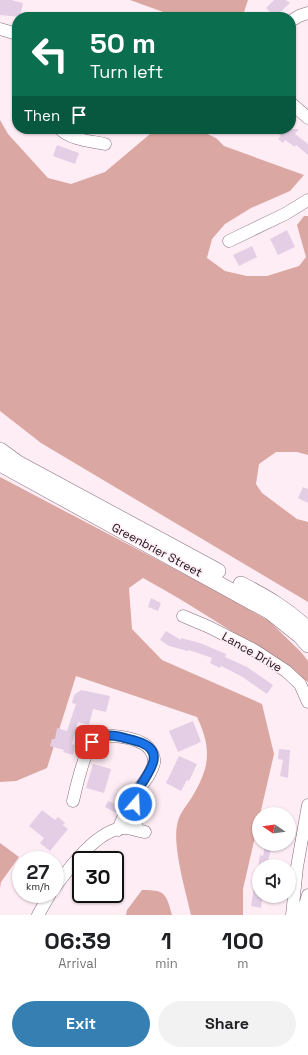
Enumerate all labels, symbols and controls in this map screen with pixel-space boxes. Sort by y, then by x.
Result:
text: 50 m [90,25,156,61]
icon: left [24,28,76,80]
text: Turn left [90,60,163,83]
icon: arrive [68,104,90,126]
text: Then [24,106,60,125]
street label: Greenbrier Street [109,519,205,581]
street label: Lance Drive [219,628,285,676]
pin [75,725,109,759]
icon: arrive [81,731,103,753]
position arrow [114,783,156,825]
north arrow [252,807,296,851]
map controls [252,807,296,903]
speed limit sign: 30 [72,851,124,903]
text: 27 [27,859,49,885]
button: sound [252,859,296,903]
text: km/h [26,880,50,893]
text: 06:39 [44,925,111,956]
text: 1 [161,925,172,956]
text: 100 [222,925,264,956]
text: Arrival [58,955,97,972]
text: min [155,955,178,972]
text: m [237,955,248,972]
button: Exit [12,1001,150,1047]
button: Share [158,1001,296,1047]

